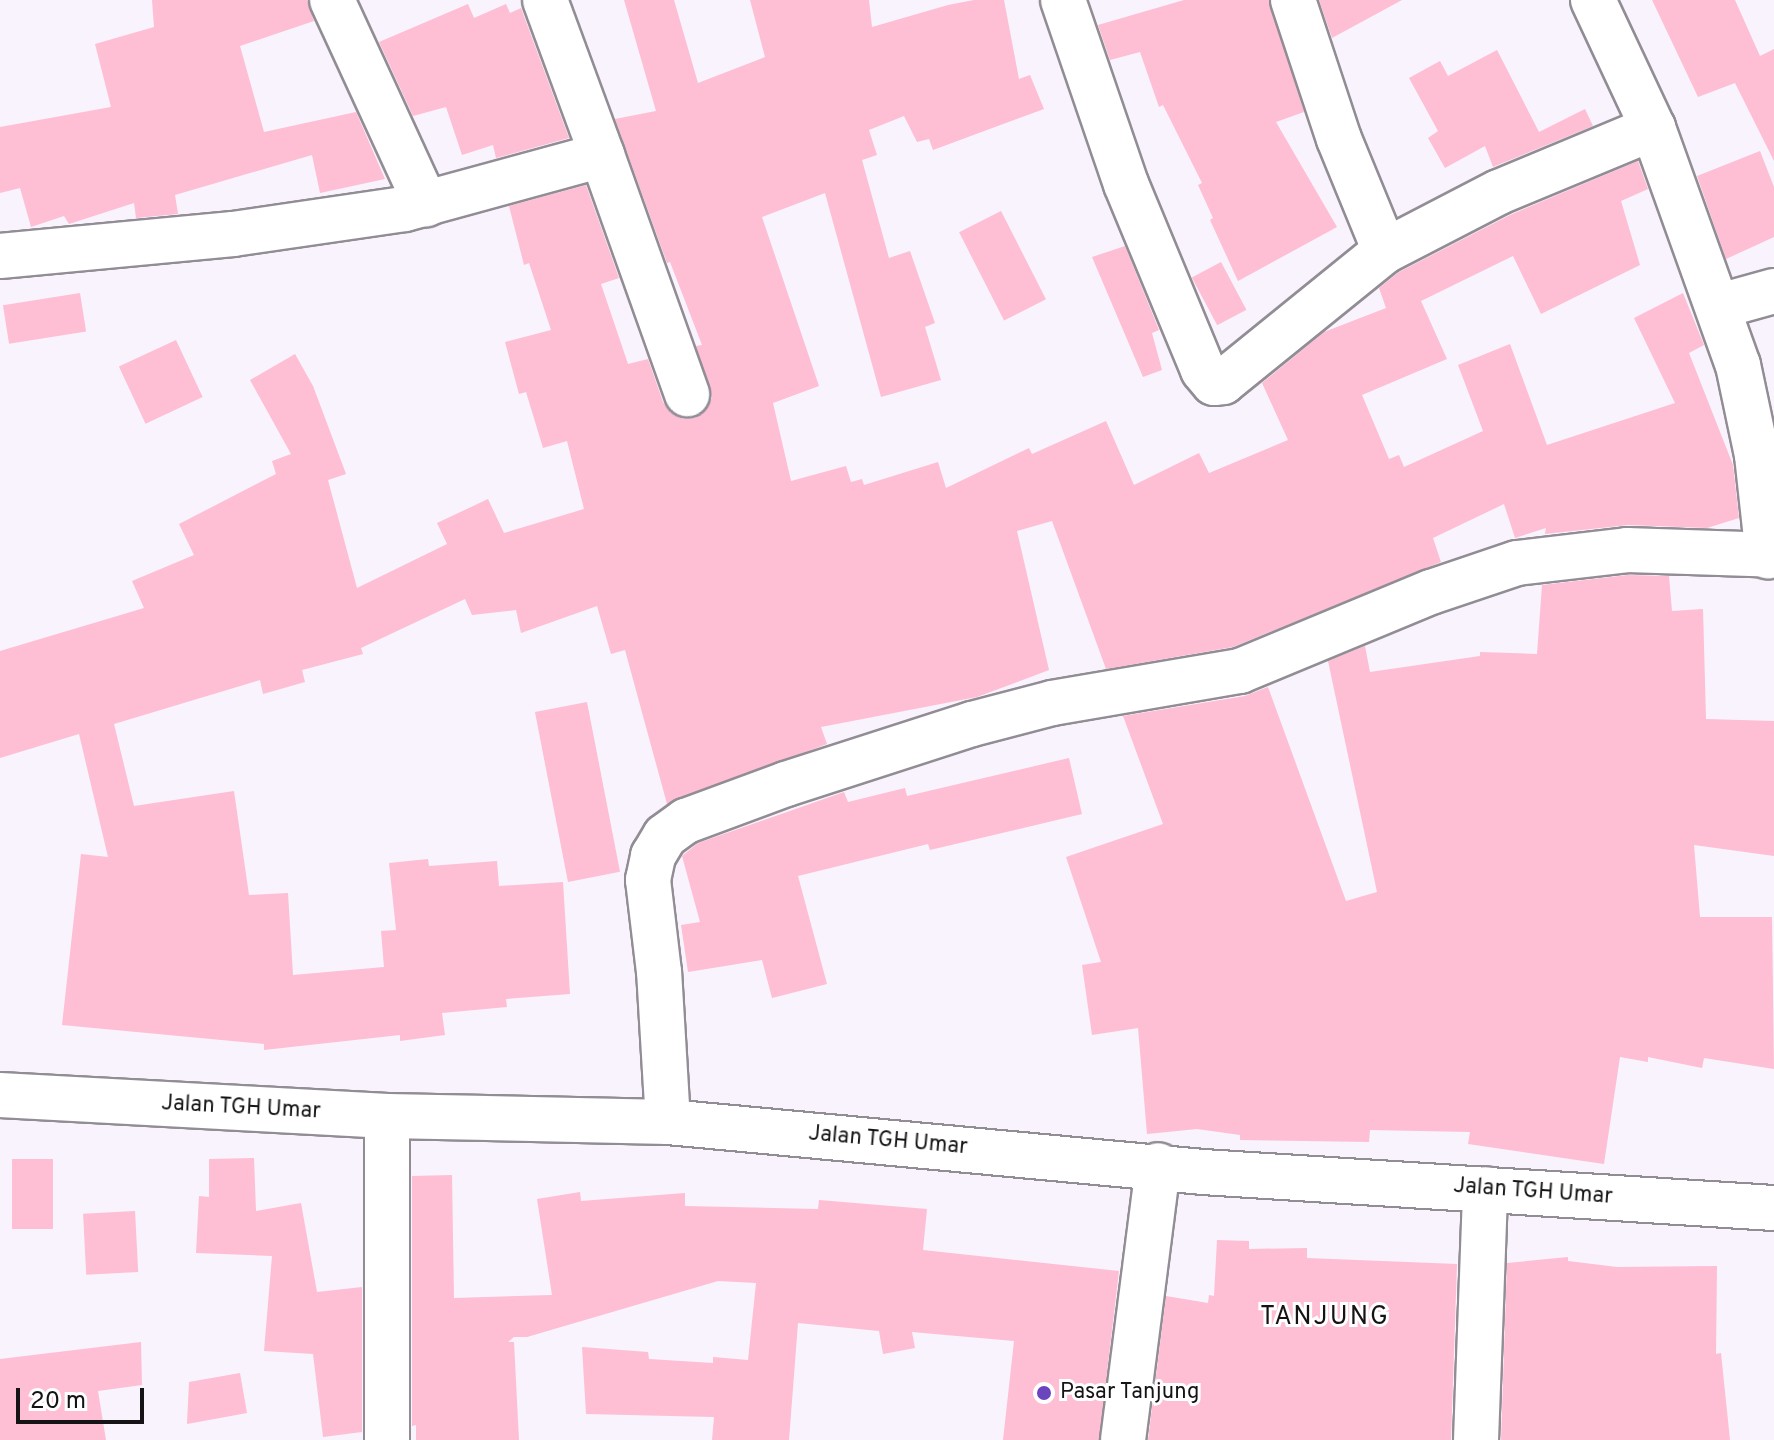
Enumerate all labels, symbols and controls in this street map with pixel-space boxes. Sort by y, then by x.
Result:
street label: Jalan TGH Umar [160,1091,322,1125]
street label: Jalan TGH Umar [807,1121,969,1161]
street label: Jalan TGH Umar [1452,1173,1614,1211]
district label: TANJUNG [1260,1302,1390,1334]
scale bar [20,1372,148,1422]
place label: Pasar Tanjung [1060,1380,1200,1406]
marker: Pasar Tanjung [1035,1384,1053,1402]
text: 20 m [30,1387,86,1417]

